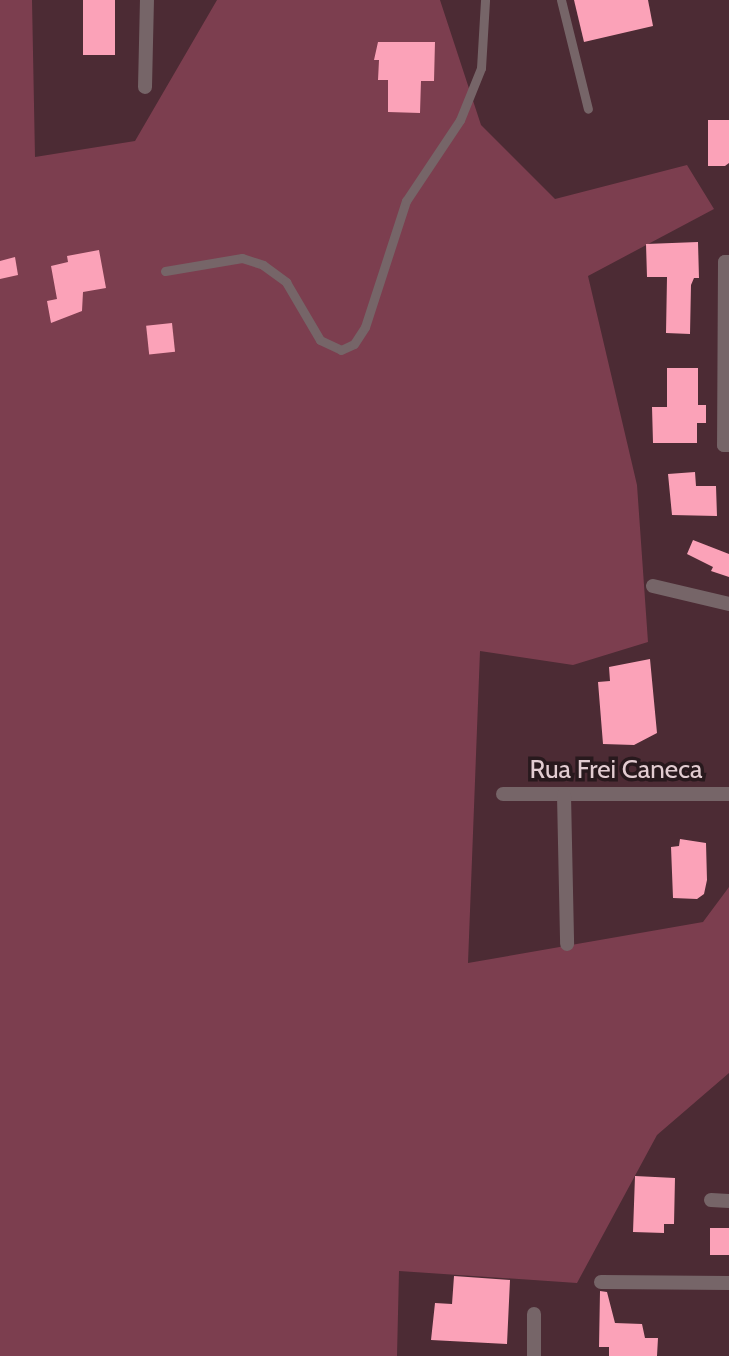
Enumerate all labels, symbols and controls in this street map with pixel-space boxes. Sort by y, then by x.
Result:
street label: Rua Frei Caneca [530,754,702,786]

